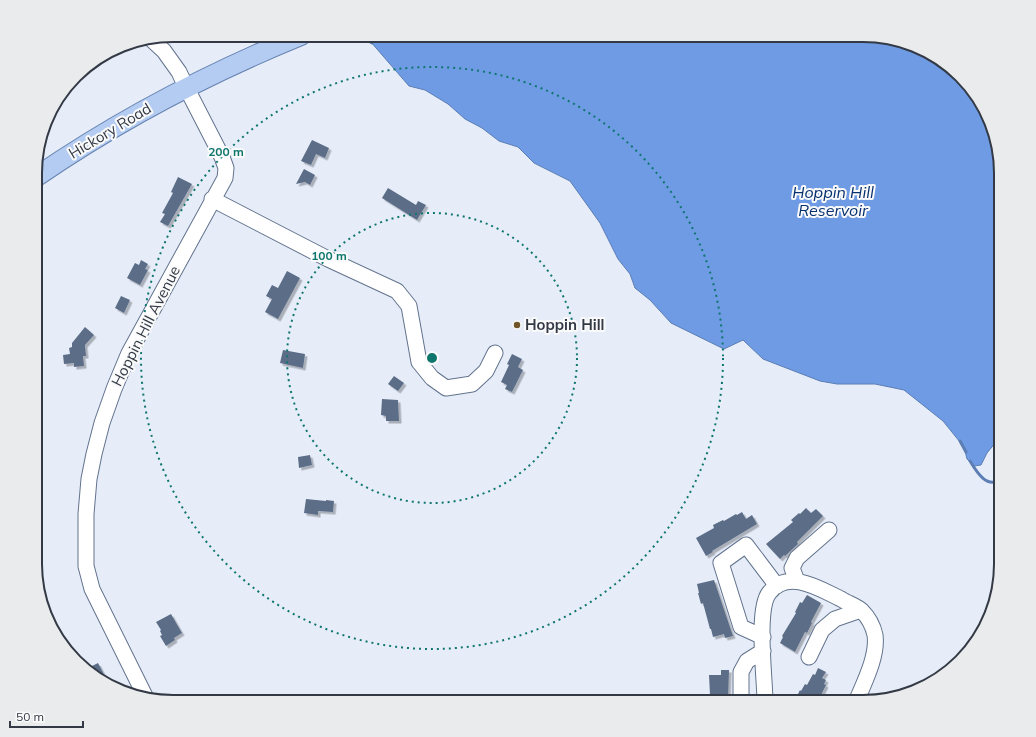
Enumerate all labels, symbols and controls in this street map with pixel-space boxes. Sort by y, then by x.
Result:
street label: Hickory Road [65,98,155,163]
text: 200 m [208,144,244,159]
water label: Hoppin Hill Reservoir [792,182,874,220]
text: 100 m [311,248,347,263]
street label: Hoppin Hill Avenue [107,262,184,389]
place label: Hoppin Hill [525,315,605,334]
marker: Hoppin Hill [512,320,522,330]
centre of rings [425,351,439,365]
scale bar [10,703,83,729]
text: 50 m [16,709,44,724]

